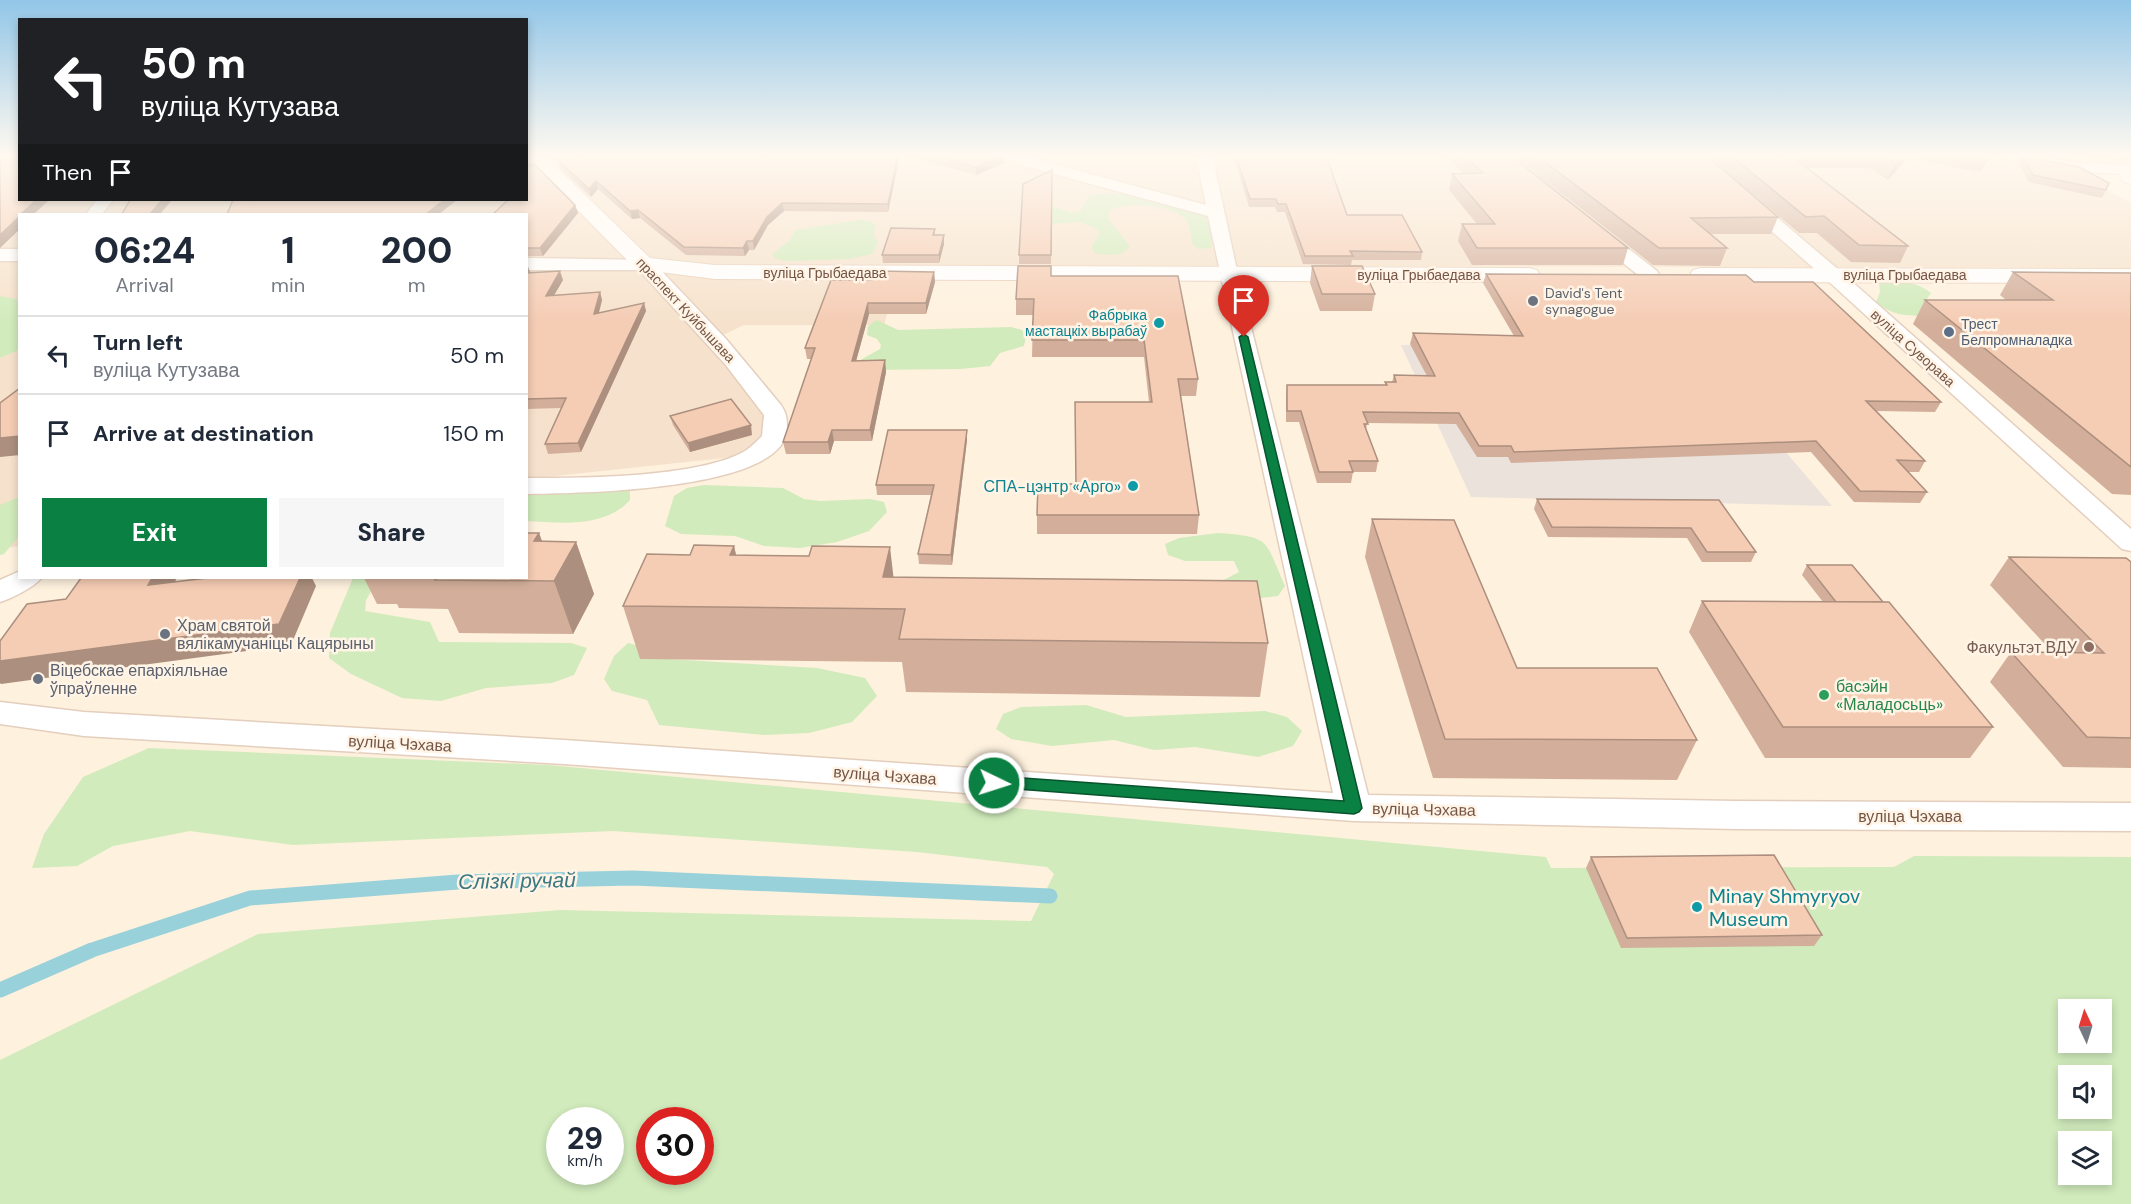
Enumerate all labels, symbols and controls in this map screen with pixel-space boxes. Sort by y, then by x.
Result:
text: 50 m [141,36,246,91]
icon: left [42,42,120,120]
text: вуліца Кутузава [141,89,339,124]
icon: arrive [104,156,137,189]
text: Then [42,158,92,187]
text: 06:24 [94,227,195,274]
text: 1 [282,227,295,274]
text: 200 [381,227,452,274]
street label: праспект Куйбышава [633,254,739,366]
street label: вуліца Грыбаедава [763,264,887,282]
street label: вуліца Грыбаедава [1357,266,1481,284]
street label: вуліца Грыбаедава [1843,266,1967,284]
text: Arrival [115,272,174,298]
text: min [271,272,305,298]
text: m [408,272,426,298]
pin [1218,275,1269,337]
icon: arrive [1227,284,1260,317]
place label: David's Tent synagogue [1545,284,1623,318]
marker: David's Tent synagogue [1526,294,1540,308]
street label: вуліца Суворава [1867,305,1959,391]
place label: Фабрыка мастацкіх вырабаў [1025,306,1147,340]
place label: Трест Белпромналадка [1961,315,2073,349]
marker: Фабрыка мастацкіх вырабаў [1152,316,1166,330]
marker: Трест Белпромналадка [1942,325,1956,339]
text: Turn left [93,328,183,357]
icon: left [42,339,75,372]
text: 50 m [450,341,504,370]
text: вуліца Кутузава [93,357,240,383]
icon: arrive [42,417,75,450]
text: Arrive at destination [93,419,314,448]
text: 150 m [443,419,504,448]
place label: СПА-цэнтр «Арго» [984,476,1121,497]
marker: СПА-цэнтр «Арго» [1126,479,1140,493]
button: Exit [42,498,267,567]
button: Share [279,498,504,567]
place label: Храм святой вялікамучаніцы Кацярыны [177,615,374,654]
marker: Храм святой вялікамучаніцы Кацярыны [158,627,172,641]
place label: Факультэт ВДУ [1966,637,2078,658]
marker: Факультэт ВДУ [2082,640,2096,654]
place label: Віцебскае епархіяльнае ўпраўленне [50,660,228,699]
marker: Віцебскае епархіяльнае ўпраўленне [31,672,45,686]
place label: басэйн «Маладосьць» [1836,676,1943,715]
marker: басэйн «Маладосьць» [1817,688,1831,702]
street label: вуліца Чэхава [348,730,452,757]
position arrow [962,751,1026,815]
street label: вуліца Чэхава [833,761,937,790]
street label: вуліца Чэхава [1372,798,1476,821]
street label: вуліца Чэхава [1858,806,1962,827]
water label: Слізкі ручай [458,866,576,896]
place label: Minay Shmyryov Museum [1709,883,1861,932]
marker: Minay Shmyryov Museum [1690,900,1704,914]
north arrow [2058,999,2112,1053]
map controls [2058,999,2112,1185]
button: sound [2058,1065,2112,1119]
speed limit sign: 30 [636,1107,714,1185]
text: 29 [567,1119,603,1158]
button: layers [2058,1131,2112,1185]
text: km/h [567,1151,603,1171]

